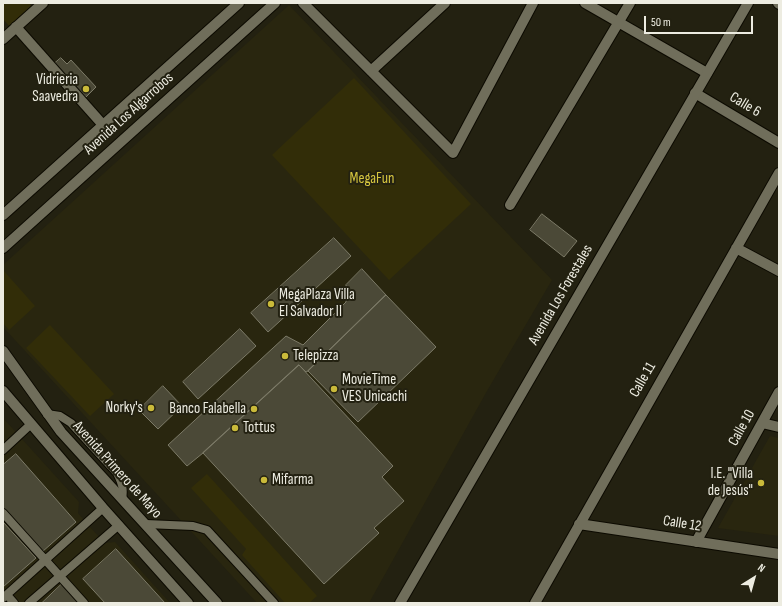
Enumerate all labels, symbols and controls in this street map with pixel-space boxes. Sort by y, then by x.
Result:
scale bar [646,8,755,34]
text: 50 m [651,15,671,30]
street label: Avenida Los Algarrobos [80,69,178,159]
place label: Vidrieria Saavedra [32,71,78,106]
marker: Vidrieria Saavedra [81,84,91,94]
street label: Calle 6 [726,89,764,121]
park label: MegaFun [350,170,394,188]
street label: Avenida Los Forestales [525,242,597,348]
place label: MegaPlaza Villa El Salvador II [279,286,355,321]
marker: MegaPlaza Villa El Salvador II [266,299,276,309]
place label: Telepizza [293,347,338,365]
marker: Telepizza [280,351,290,361]
street label: Calle 11 [626,359,660,401]
place label: MovieTime VES Unicachi [342,371,407,406]
marker: MovieTime VES Unicachi [329,384,339,394]
place label: Norky's [106,399,143,417]
place label: Banco Falabella [169,400,246,418]
marker: Norky's [146,403,156,413]
marker: Banco Falabella [249,404,259,414]
street label: Calle 10 [725,407,759,449]
street label: Avenida Primero de Mayo [69,418,165,522]
place label: Tottus [243,419,275,437]
marker: Tottus [230,423,240,433]
place label: I.E. "Villa de Jesús" [708,465,753,500]
place label: Mifarma [272,471,313,489]
marker: Mifarma [259,475,269,485]
marker: I.E. "Villa de Jesús" [756,478,766,488]
street label: Calle 12 [662,512,702,536]
north arrow [734,558,774,598]
text: N [755,561,768,575]

